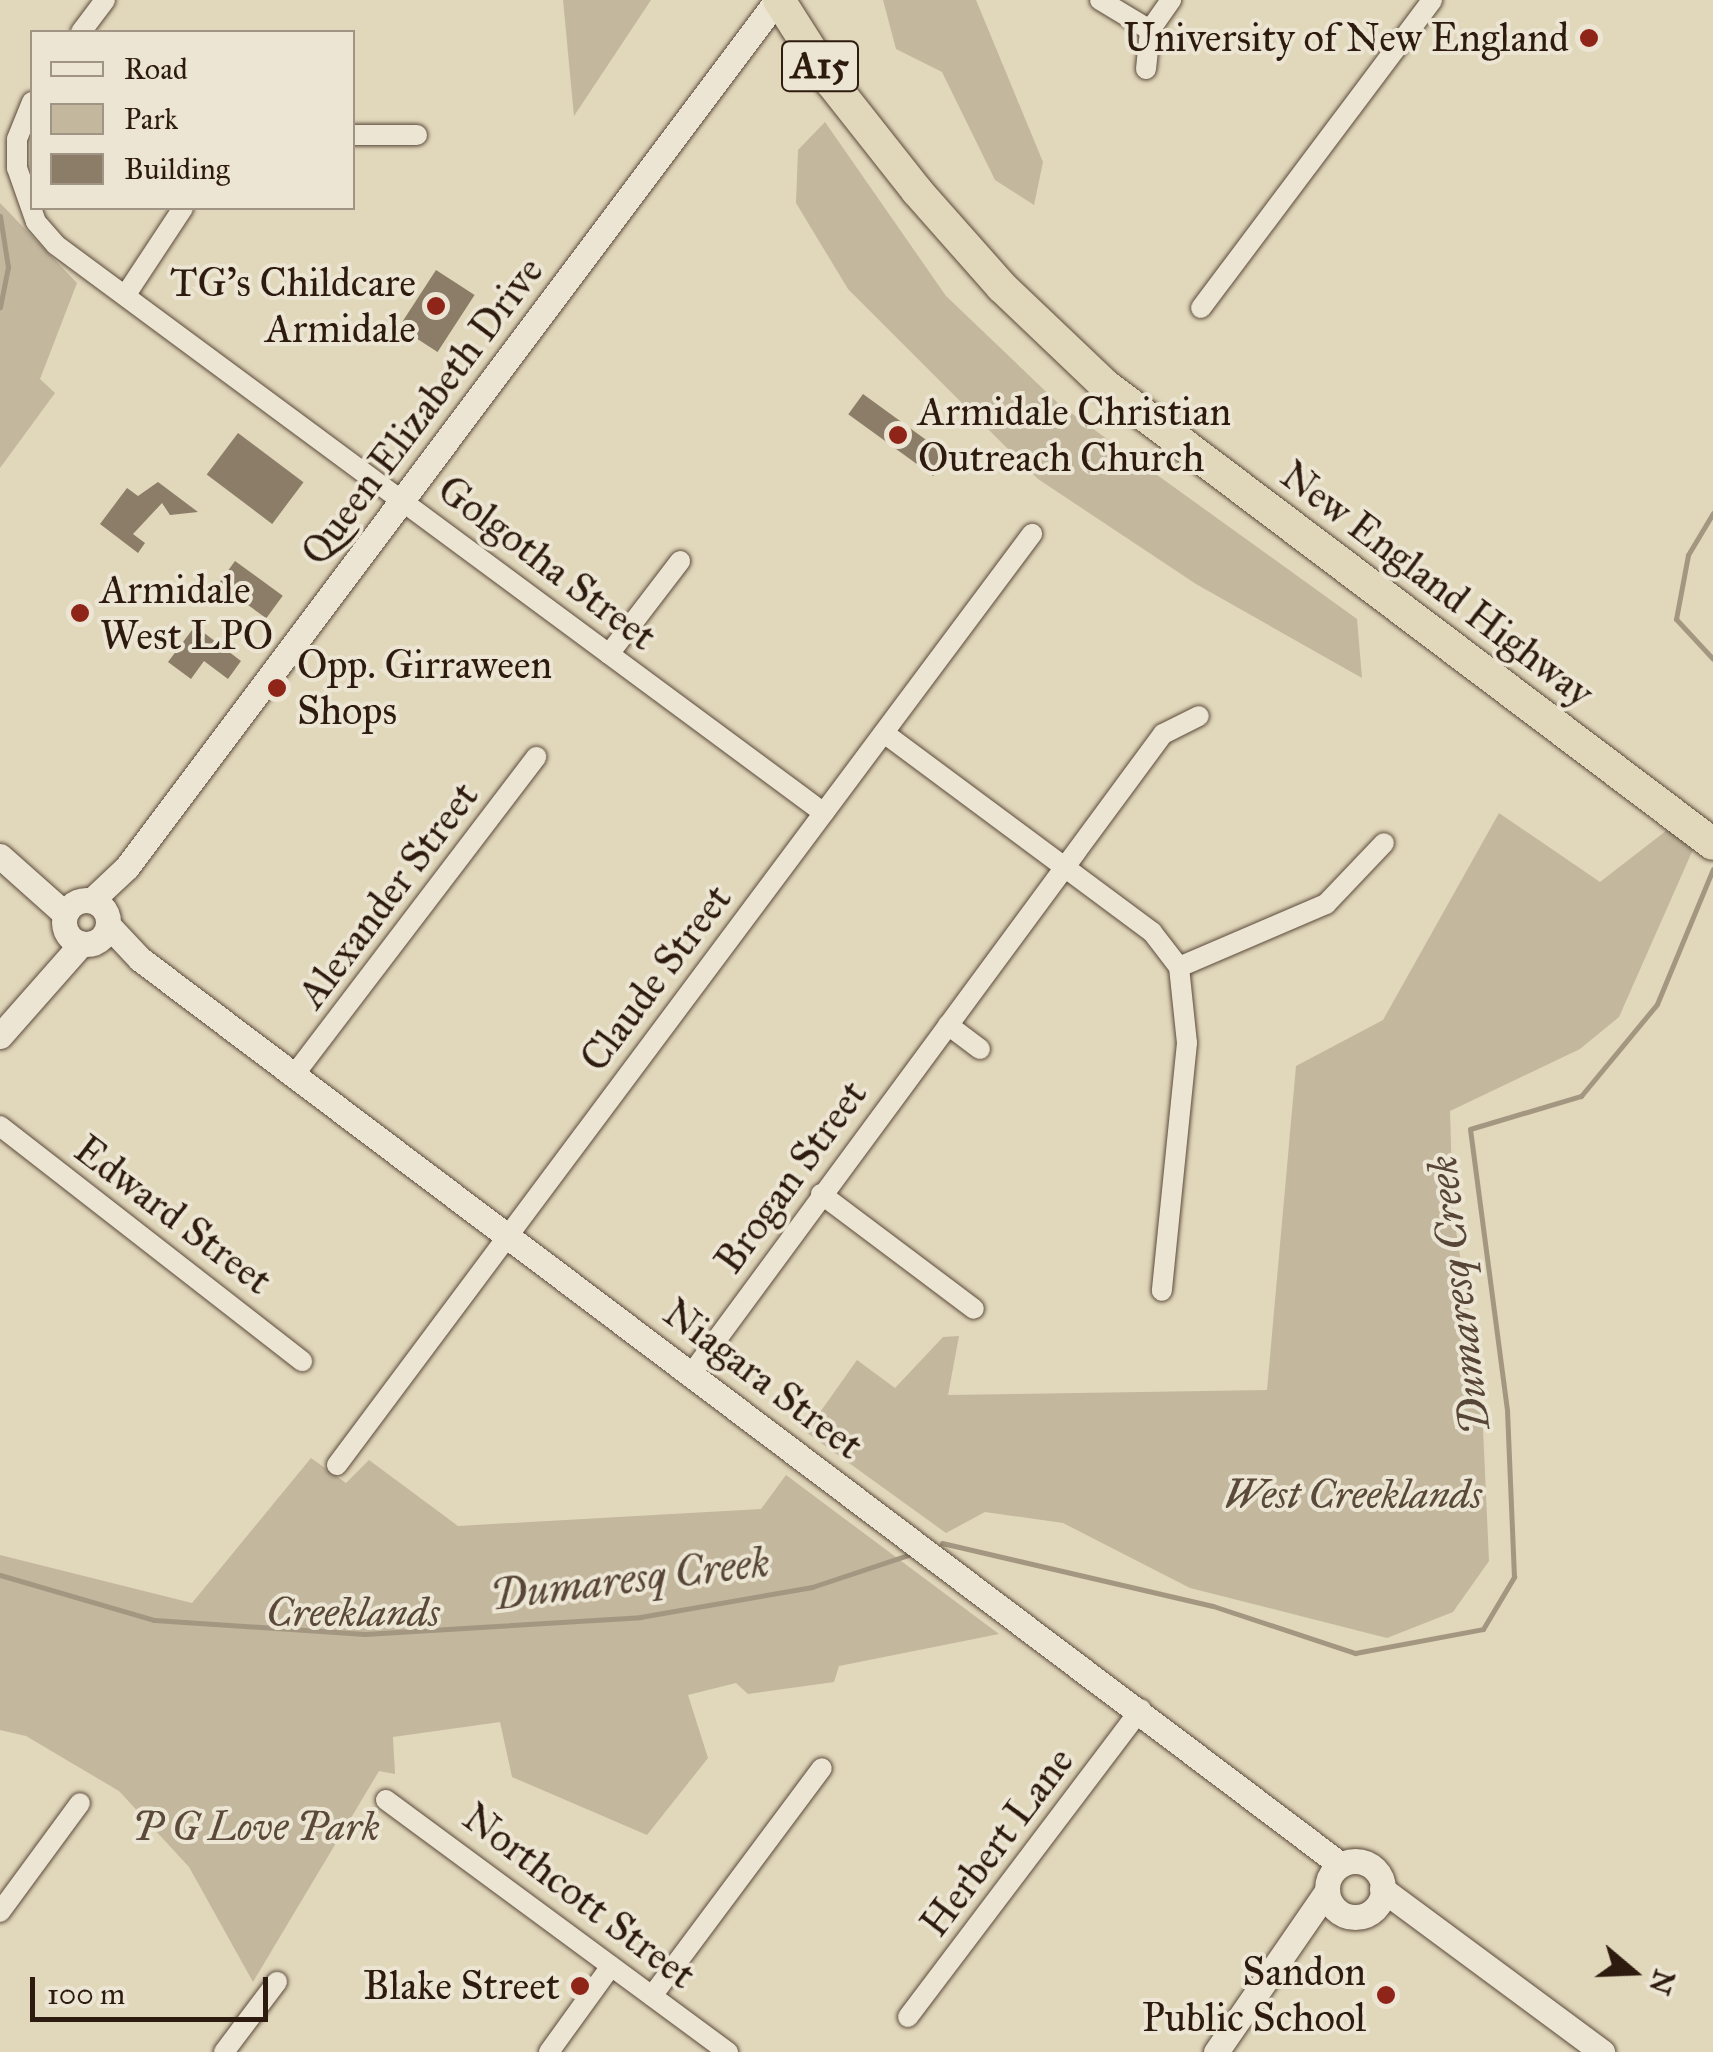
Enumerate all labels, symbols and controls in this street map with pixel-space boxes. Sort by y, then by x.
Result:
place label: University of New England [1123,14,1569,62]
marker: University of New England [1578,27,1600,49]
legend [30,30,355,210]
road number: A15 [780,33,860,99]
text: Road [124,51,188,87]
text: Park [124,101,178,137]
text: Building [124,151,230,187]
street label: Queen Elizabeth Drive [291,248,553,574]
place label: TG's Childcare Armidale [170,259,416,353]
marker: TG's Childcare Armidale [425,295,447,317]
place label: Armidale Christian Outreach Church [918,388,1231,482]
marker: Armidale Christian Outreach Church [887,424,909,446]
street label: New England Highway [1271,451,1603,717]
street label: Golgotha Street [428,465,666,661]
place label: Armidale West LPO [100,566,273,660]
marker: Armidale West LPO [69,602,91,624]
place label: Opp. Girraween Shops [297,641,552,735]
marker: Opp. Girraween Shops [266,677,288,699]
street label: Alexander Street [288,773,488,1017]
street label: Claude Street [570,875,742,1081]
street label: Brogan Street [705,1071,877,1283]
street label: Edward Street [65,1125,281,1305]
water label: Dumaresq Creek [1417,1153,1501,1437]
street label: Niagara Street [654,1288,872,1470]
park label: West Creeklands [1224,1471,1482,1519]
water label: Dumaresq Creek [488,1537,772,1621]
park label: Creeklands [266,1589,440,1637]
street label: Herbert Lane [910,1738,1084,1946]
street label: Northcott Street [453,1793,705,1999]
park label: P G Love Park [132,1803,380,1851]
north arrow [1583,1922,1683,2022]
place label: Sandon Public School [1142,1948,1366,2042]
scale bar [35,1957,272,2019]
place label: Blake Street [363,1962,560,2010]
text: N [1641,1965,1682,1999]
marker: Blake Street [569,1975,591,1997]
text: 100 m [47,1976,125,2012]
marker: Sandon Public School [1375,1984,1397,2006]

